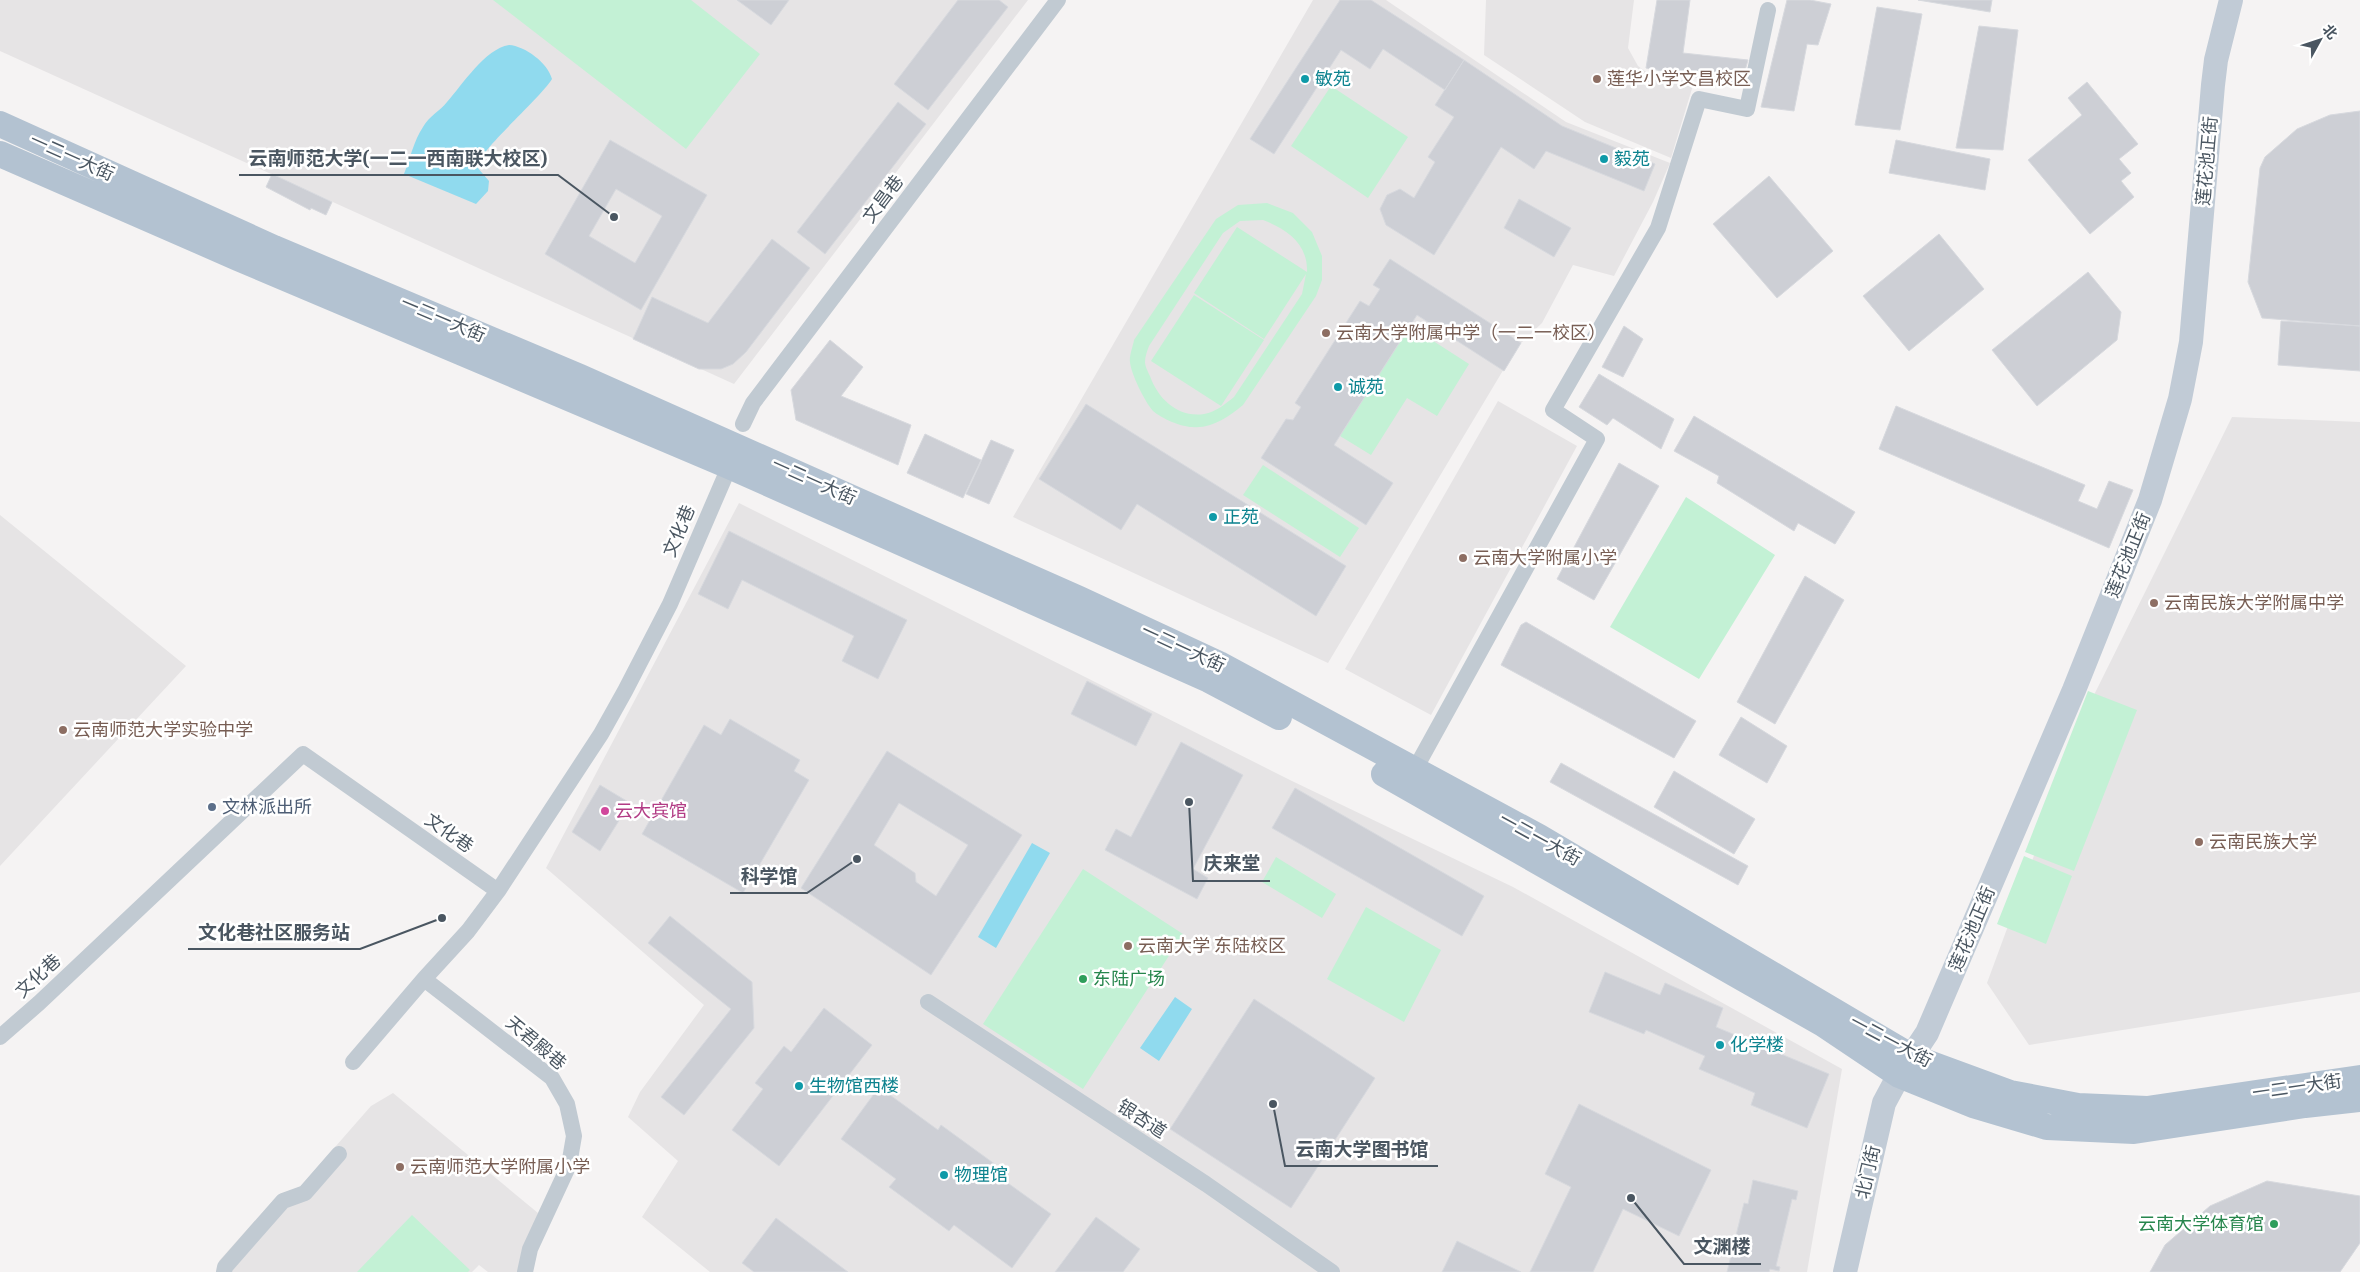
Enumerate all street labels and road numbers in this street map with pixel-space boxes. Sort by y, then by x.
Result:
street label: 莲花池正街 [2191,115,2221,207]
street label: 一二一大街 [27,128,118,184]
street label: 文昌巷 [857,170,907,227]
street label: 一二一大街 [398,290,489,346]
street label: 一二一大街 [769,452,860,508]
street label: 文化巷 [657,501,699,560]
street label: 莲花池正街 [2100,509,2154,600]
street label: 一二一大街 [1138,618,1229,676]
street label: 一二一大街 [1496,807,1585,870]
street label: 文化巷 [421,808,478,857]
street label: 莲花池正街 [1943,883,1999,974]
street label: 文化巷 [10,949,65,1002]
street label: 一二一大街 [1847,1009,1936,1071]
street label: 天君殿巷 [502,1011,571,1074]
street label: 一二一大街 [2251,1069,2343,1103]
street label: 银杏道 [1114,1094,1171,1142]
street label: 北门街 [1850,1143,1884,1201]

